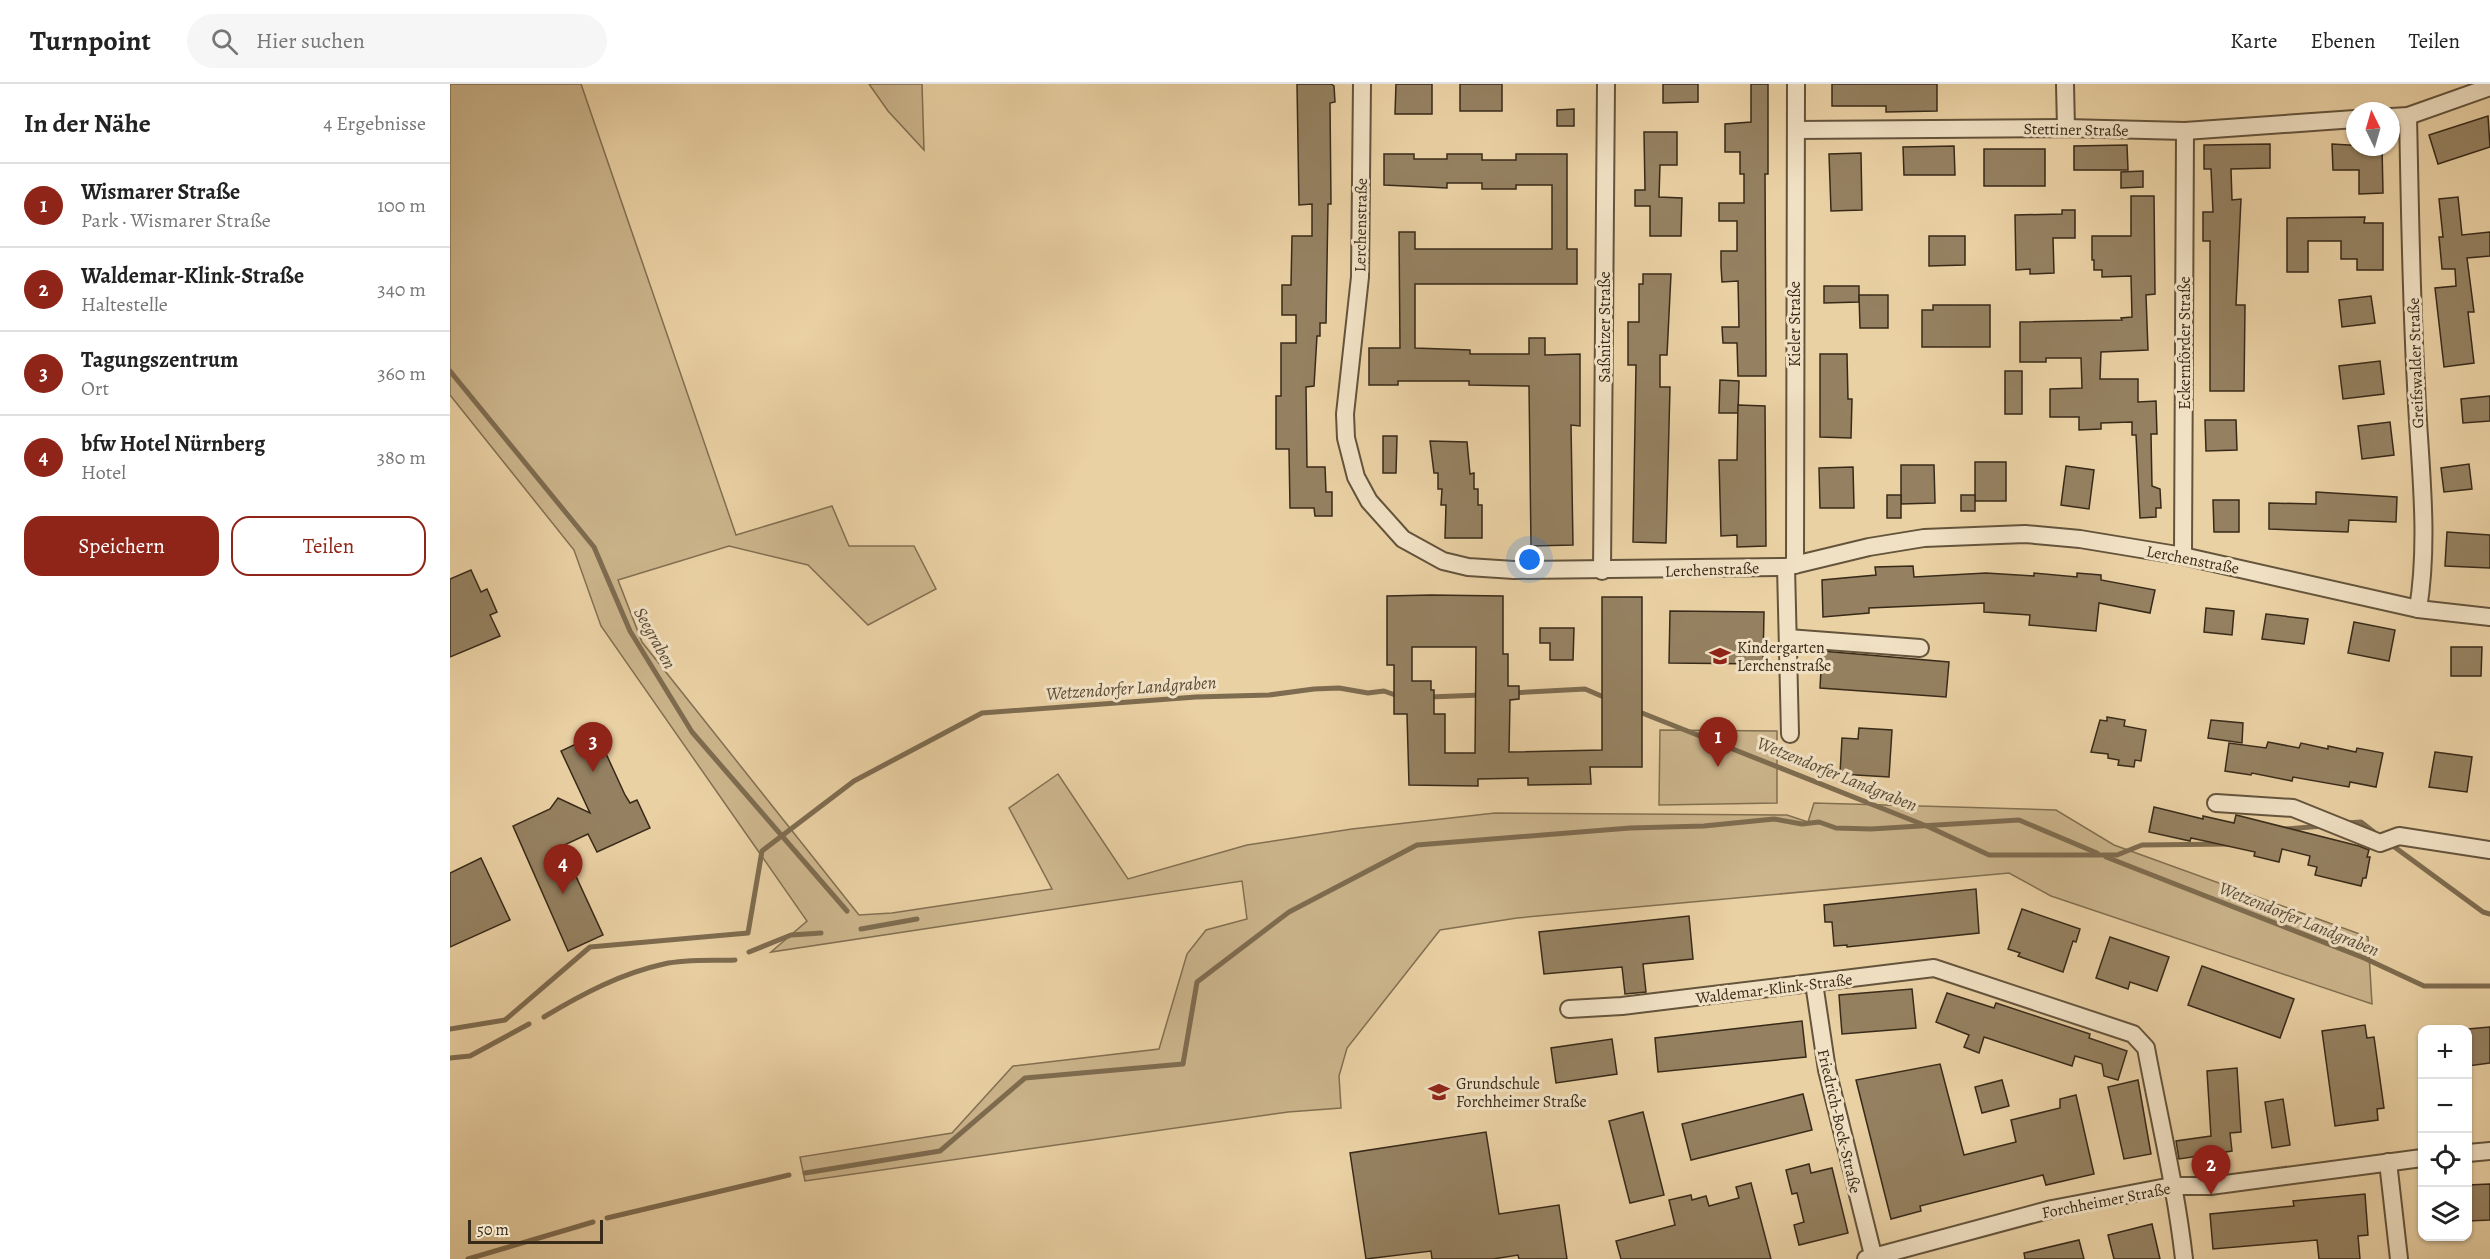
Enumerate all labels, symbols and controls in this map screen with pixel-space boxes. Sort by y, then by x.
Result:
search box [187,14,607,68]
text: Turnpoint [30,22,151,60]
icon: search [208,25,241,58]
text: Hier suchen [256,26,365,56]
text: Karte [2230,27,2278,55]
text: Ebenen [2311,27,2375,55]
text: Teilen [2408,27,2460,55]
north arrow [2346,102,2400,156]
text: In der Nähe [24,106,151,141]
text: 4 Ergebnisse [323,110,426,137]
street label: Stettiner Straße [2023,118,2129,142]
text: Wismarer Straße [81,177,240,207]
street label: Lerchenstraße [1349,178,1373,272]
text: 1 [40,192,47,219]
text: 100 m [377,192,426,219]
text: Park · Wismarer Straße [81,207,271,234]
text: Waldemar-Klink-Straße [81,261,304,291]
street label: Saßnitzer Straße [1594,271,1616,383]
text: 2 [39,276,48,303]
text: 340 m [377,276,426,303]
street label: Eckernförder Straße [2174,276,2196,410]
street label: Kieler Straße [1784,281,1806,367]
text: Haltestelle [81,291,168,318]
street label: Greifswalder Straße [2403,297,2429,429]
text: Tagungszentrum [81,345,239,375]
text: 3 [39,360,48,387]
text: 360 m [377,360,426,387]
text: Ort [81,375,109,402]
text: bfw Hotel Nürnberg [81,429,265,459]
text: 4 [39,444,48,471]
text: 380 m [377,444,426,471]
text: Hotel [81,459,126,486]
button: Speichern [24,516,219,576]
button: Teilen [231,516,426,576]
street label: Lerchenstraße [2144,540,2241,580]
your location [1515,545,1544,574]
street label: Lerchenstraße [1665,557,1760,583]
water label: Seegraben [628,603,682,673]
place label: Kindergarten Lerchenstraße [1737,637,1831,677]
school or university icon: Kindergarten Lerchenstraße [1708,644,1732,668]
water label: Wetzendorfer Landgraben [1045,670,1217,706]
pin: 1 [1698,718,1738,767]
pin: 3 [574,722,612,772]
water label: Wetzendorfer Landgraben [1753,731,1921,817]
pin: 4 [544,844,582,894]
water label: Wetzendorfer Landgraben [2215,876,2383,962]
street label: Waldemar-Klink-Straße [1694,968,1854,1010]
map controls [2418,1025,2472,1241]
button: + [2418,1025,2472,1079]
street label: Friedrich-Bock-Straße [1812,1047,1866,1195]
place label: Grundschule Forchheimer Straße [1456,1073,1587,1113]
button: − [2418,1079,2472,1133]
school or university icon: Grundschule Forchheimer Straße [1427,1080,1451,1104]
button: locate [2418,1133,2472,1187]
pin: 2 [2192,1146,2230,1195]
street label: Forchheimer Straße [2040,1178,2172,1224]
button: layers [2418,1187,2472,1241]
scale bar [468,1217,603,1244]
text: 50 m [477,1219,509,1241]

